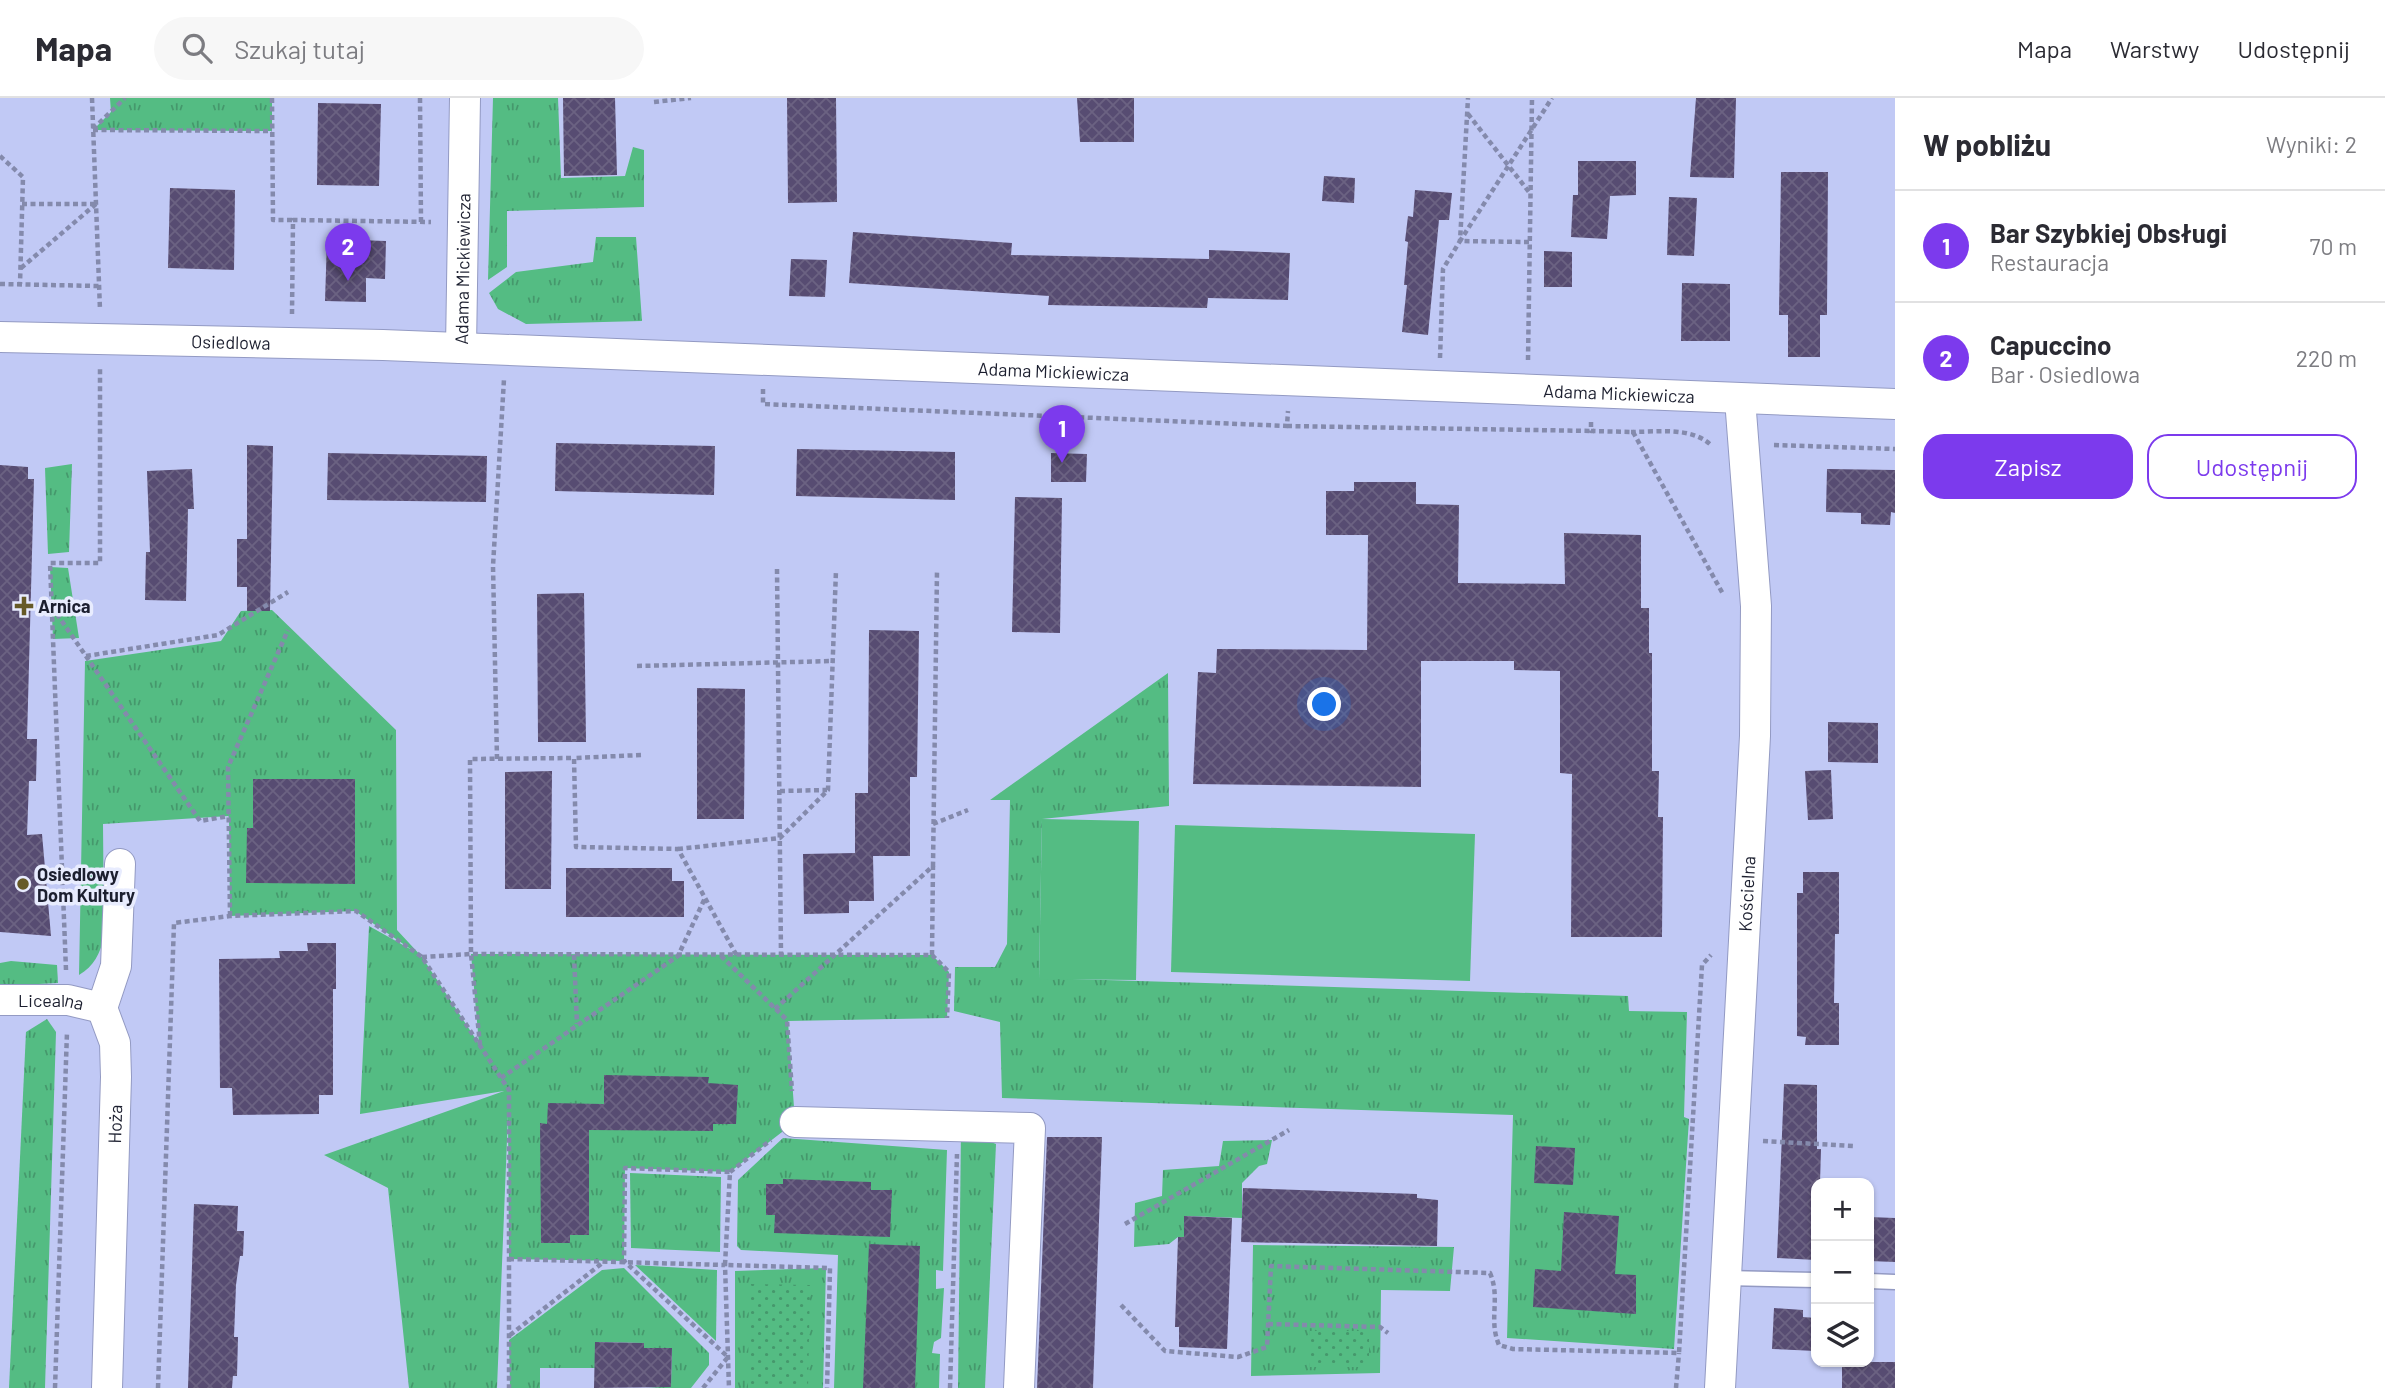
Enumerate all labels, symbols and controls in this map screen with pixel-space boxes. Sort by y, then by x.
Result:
search box [154,17,644,80]
text: Mapa [35,28,112,68]
icon: search [178,29,216,67]
text: Szukaj tutaj [234,33,365,64]
text: Mapa [2017,34,2072,63]
text: Warstwy [2110,34,2199,63]
text: Udostępnij [2237,34,2350,63]
text: W pobliżu [1923,126,2051,162]
text: Wyniki: 2 [2266,130,2357,158]
street label: Adama Mickiewicza [450,193,474,345]
text: Bar Szybkiej Obsługi [1990,217,2227,248]
pin: 2 [325,223,371,281]
text: 1 [1942,232,1950,260]
text: 70 m [2310,232,2357,260]
text: Restauracja [1990,248,2109,276]
text: Capuccino [1990,329,2111,360]
street label: Osiedlowa [191,330,271,354]
text: 2 [1940,344,1952,372]
text: 220 m [2296,344,2357,372]
street label: Adama Mickiewicza [977,357,1130,385]
text: Bar · Osiedlowa [1990,360,2140,388]
street label: Adama Mickiewicza [1543,379,1695,407]
pin: 1 [1039,405,1085,463]
button: Zapisz [1923,434,2133,499]
button: Udostępnij [2147,434,2357,499]
place label: Arnica [38,595,91,617]
marker: Arnica [16,598,32,614]
your location [1307,687,1341,721]
street label: Kościelna [1734,855,1760,932]
place label: Osiedlowy Dom Kultury [37,863,135,906]
marker: Osiedlowy Dom Kultury [15,876,31,892]
street label: Licealna [18,989,86,1014]
street label: Hoża [103,1104,126,1144]
map controls [1811,1178,1874,1367]
button: + [1811,1178,1874,1241]
button: − [1811,1241,1874,1304]
button: layers [1811,1304,1874,1367]

